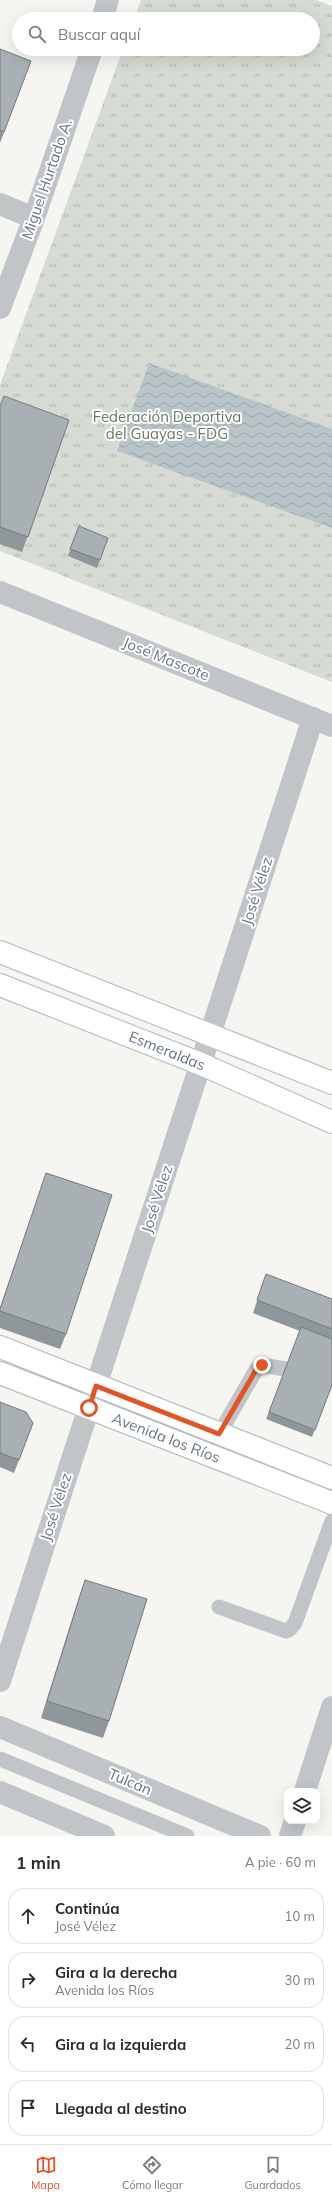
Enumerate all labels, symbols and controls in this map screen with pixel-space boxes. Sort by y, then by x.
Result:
search box [12,12,320,56]
icon: search [26,23,48,45]
text: Buscar aquí [58,25,140,44]
street label: Miguel Hurtado A. [17,116,76,242]
park label: Federación Deportiva del Guayas - FDG [93,407,241,443]
street label: José Mascote [120,633,212,684]
street label: José Vélez [237,854,276,927]
street label: Esmeraldas [126,1027,208,1074]
street label: José Vélez [137,1162,176,1235]
route end [253,1356,271,1374]
route start [80,1399,98,1417]
street label: Avenida los Ríos [109,1408,223,1467]
street label: José Vélez [36,1470,75,1543]
street label: Tulcán [106,1764,155,1799]
map controls [284,1788,320,1824]
button: layers [284,1788,320,1824]
text: 1 min [16,1852,61,1873]
text: A pie · 60 m [245,1854,316,1870]
text: Continúa [55,1899,120,1918]
icon: ahead [17,1905,39,1927]
text: 10 m [285,1908,315,1924]
text: José Vélez [55,1918,116,1934]
text: Gira a la derecha [55,1963,177,1982]
icon: right [17,1969,39,1991]
text: 30 m [285,1972,315,1988]
text: Avenida los Ríos [55,1982,154,1998]
icon: left [17,2033,39,2055]
text: Gira a la izquierda [55,2035,186,2054]
text: 20 m [285,2036,315,2052]
icon: arrive [17,2097,39,2119]
text: Llegada al destino [55,2099,187,2118]
tab: Mapa [31,2154,60,2192]
tab: Cómo llegar [122,2154,183,2192]
tab: Guardados [245,2154,301,2192]

